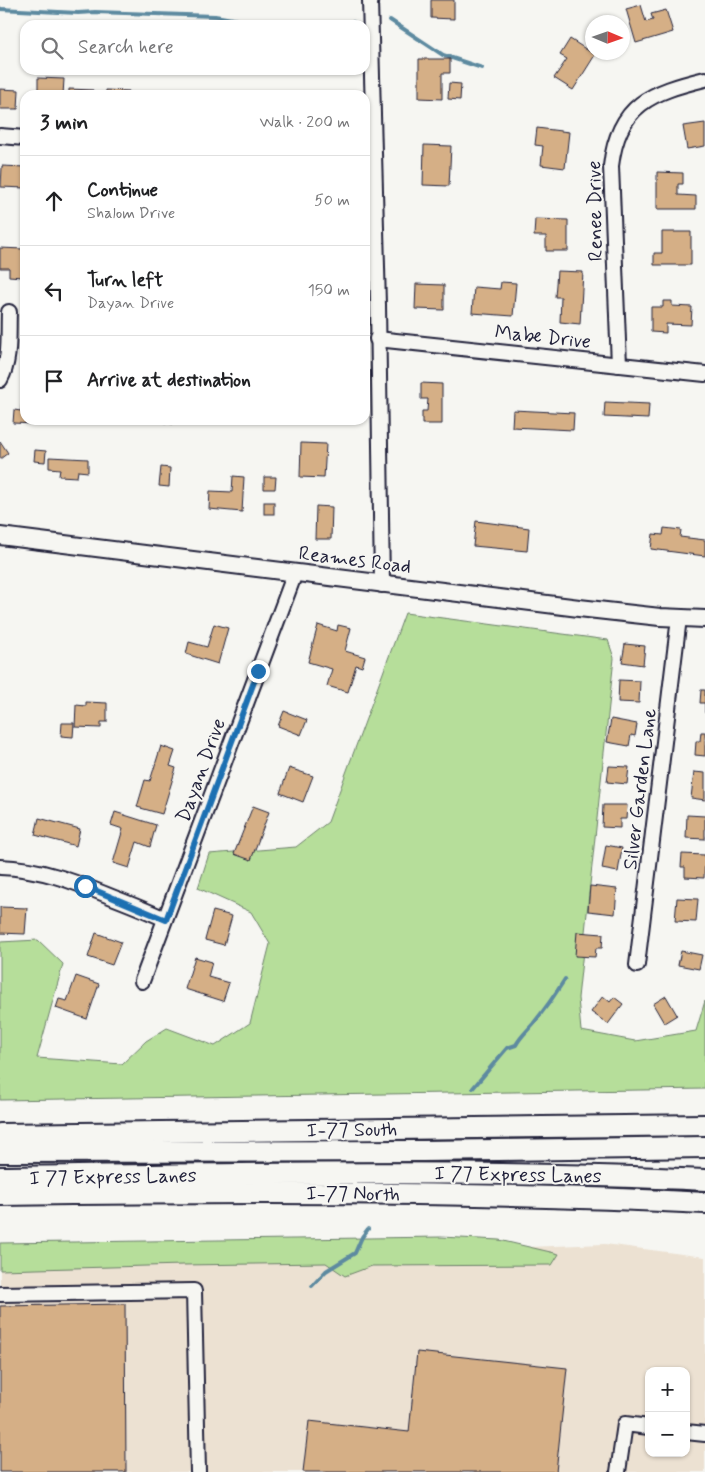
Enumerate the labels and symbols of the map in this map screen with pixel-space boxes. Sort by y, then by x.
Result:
north arrow [585,15,630,60]
street label: Renee Drive [581,160,610,261]
street label: Mabe Drive [493,319,592,356]
street label: Reames Road [297,540,413,581]
route end [247,660,270,683]
street label: Silver Garden Lane [617,707,664,872]
street label: Dayan Drive [170,715,233,826]
route start [74,875,97,898]
street label: I-77 South [307,1116,398,1145]
street label: I 77 Express Lanes [434,1161,602,1190]
street label: I 77 Express Lanes [29,1163,197,1192]
street label: I-77 North [306,1181,400,1208]

